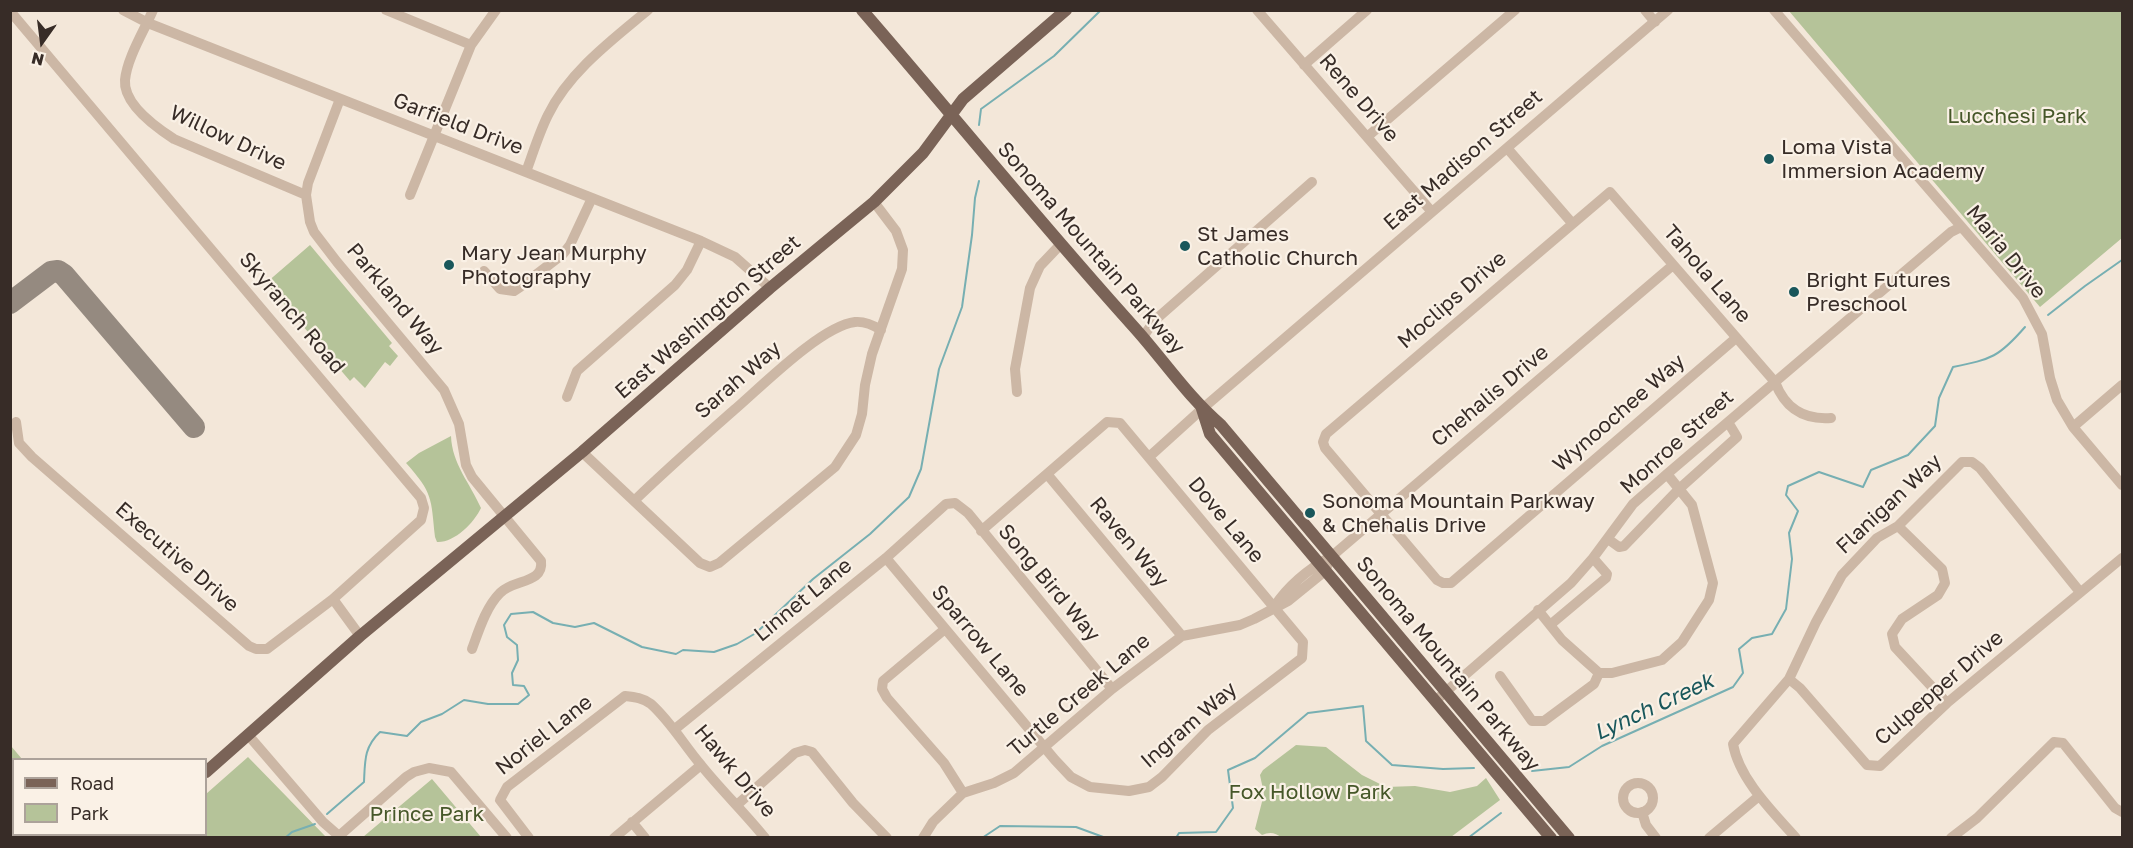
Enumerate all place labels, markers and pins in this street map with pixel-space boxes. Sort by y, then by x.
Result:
place label: Loma Vista Immersion Academy [1781,134,1985,184]
marker: Loma Vista Immersion Academy [1762,152,1776,166]
place label: St James Catholic Church [1197,221,1358,271]
marker: St James Catholic Church [1178,239,1192,253]
place label: Mary Jean Murphy Photography [461,240,647,290]
marker: Mary Jean Murphy Photography [442,258,456,272]
place label: Bright Futures Preschool [1806,267,1951,317]
marker: Bright Futures Preschool [1787,285,1801,299]
place label: Sonoma Mountain Parkway & Chehalis Drive [1322,488,1595,538]
marker: Sonoma Mountain Parkway & Chehalis Drive [1303,506,1317,520]

